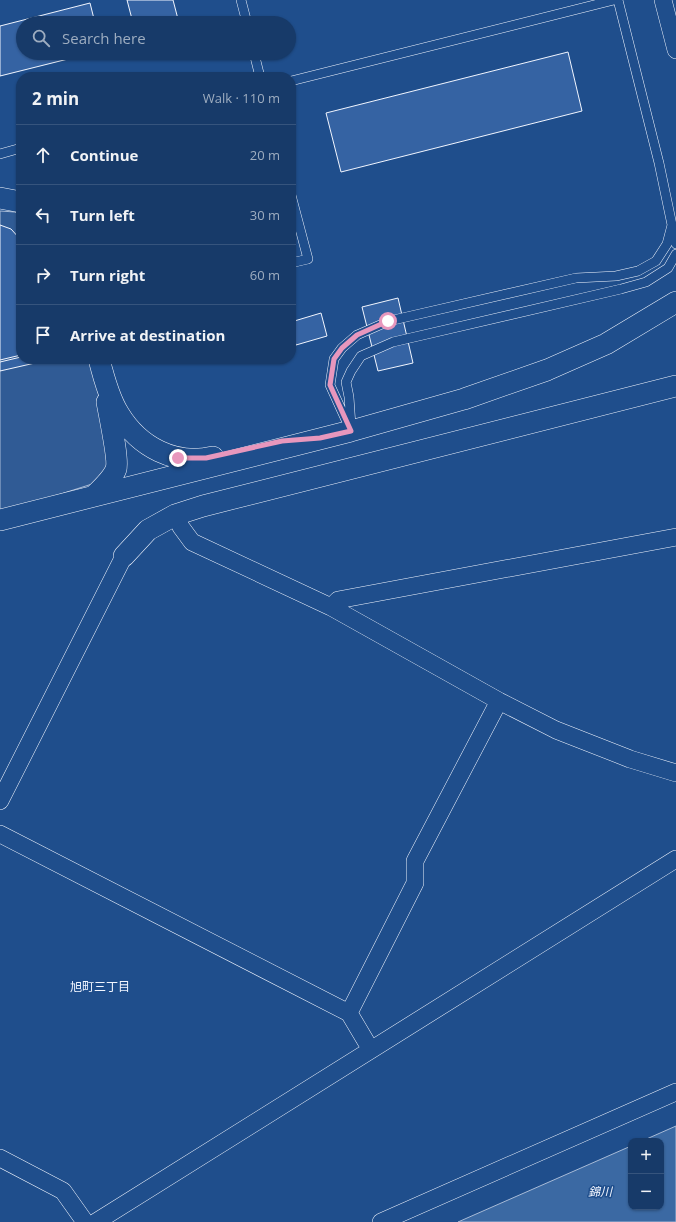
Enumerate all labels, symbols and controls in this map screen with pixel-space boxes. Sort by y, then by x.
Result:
search box [16,16,296,60]
icon: search [30,27,52,49]
text: Search here [62,28,146,48]
text: 2 min [32,87,79,110]
text: Walk · 110 m [203,89,280,107]
icon: ahead [32,144,54,166]
text: Continue [70,145,138,165]
text: 20 m [250,146,280,164]
icon: left [32,204,54,226]
text: Turn left [70,205,135,225]
text: 30 m [250,206,280,224]
icon: right [32,264,54,286]
text: Turn right [70,265,145,285]
text: 60 m [250,266,280,284]
route start [379,312,397,330]
icon: arrive [32,324,54,346]
text: Arrive at destination [70,325,225,345]
route end [169,449,187,467]
district label: 旭町三丁目 [70,978,130,995]
map controls [628,1138,664,1210]
button: + [628,1138,664,1174]
button: − [628,1174,664,1210]
water label: 錦川 [588,1183,614,1200]

